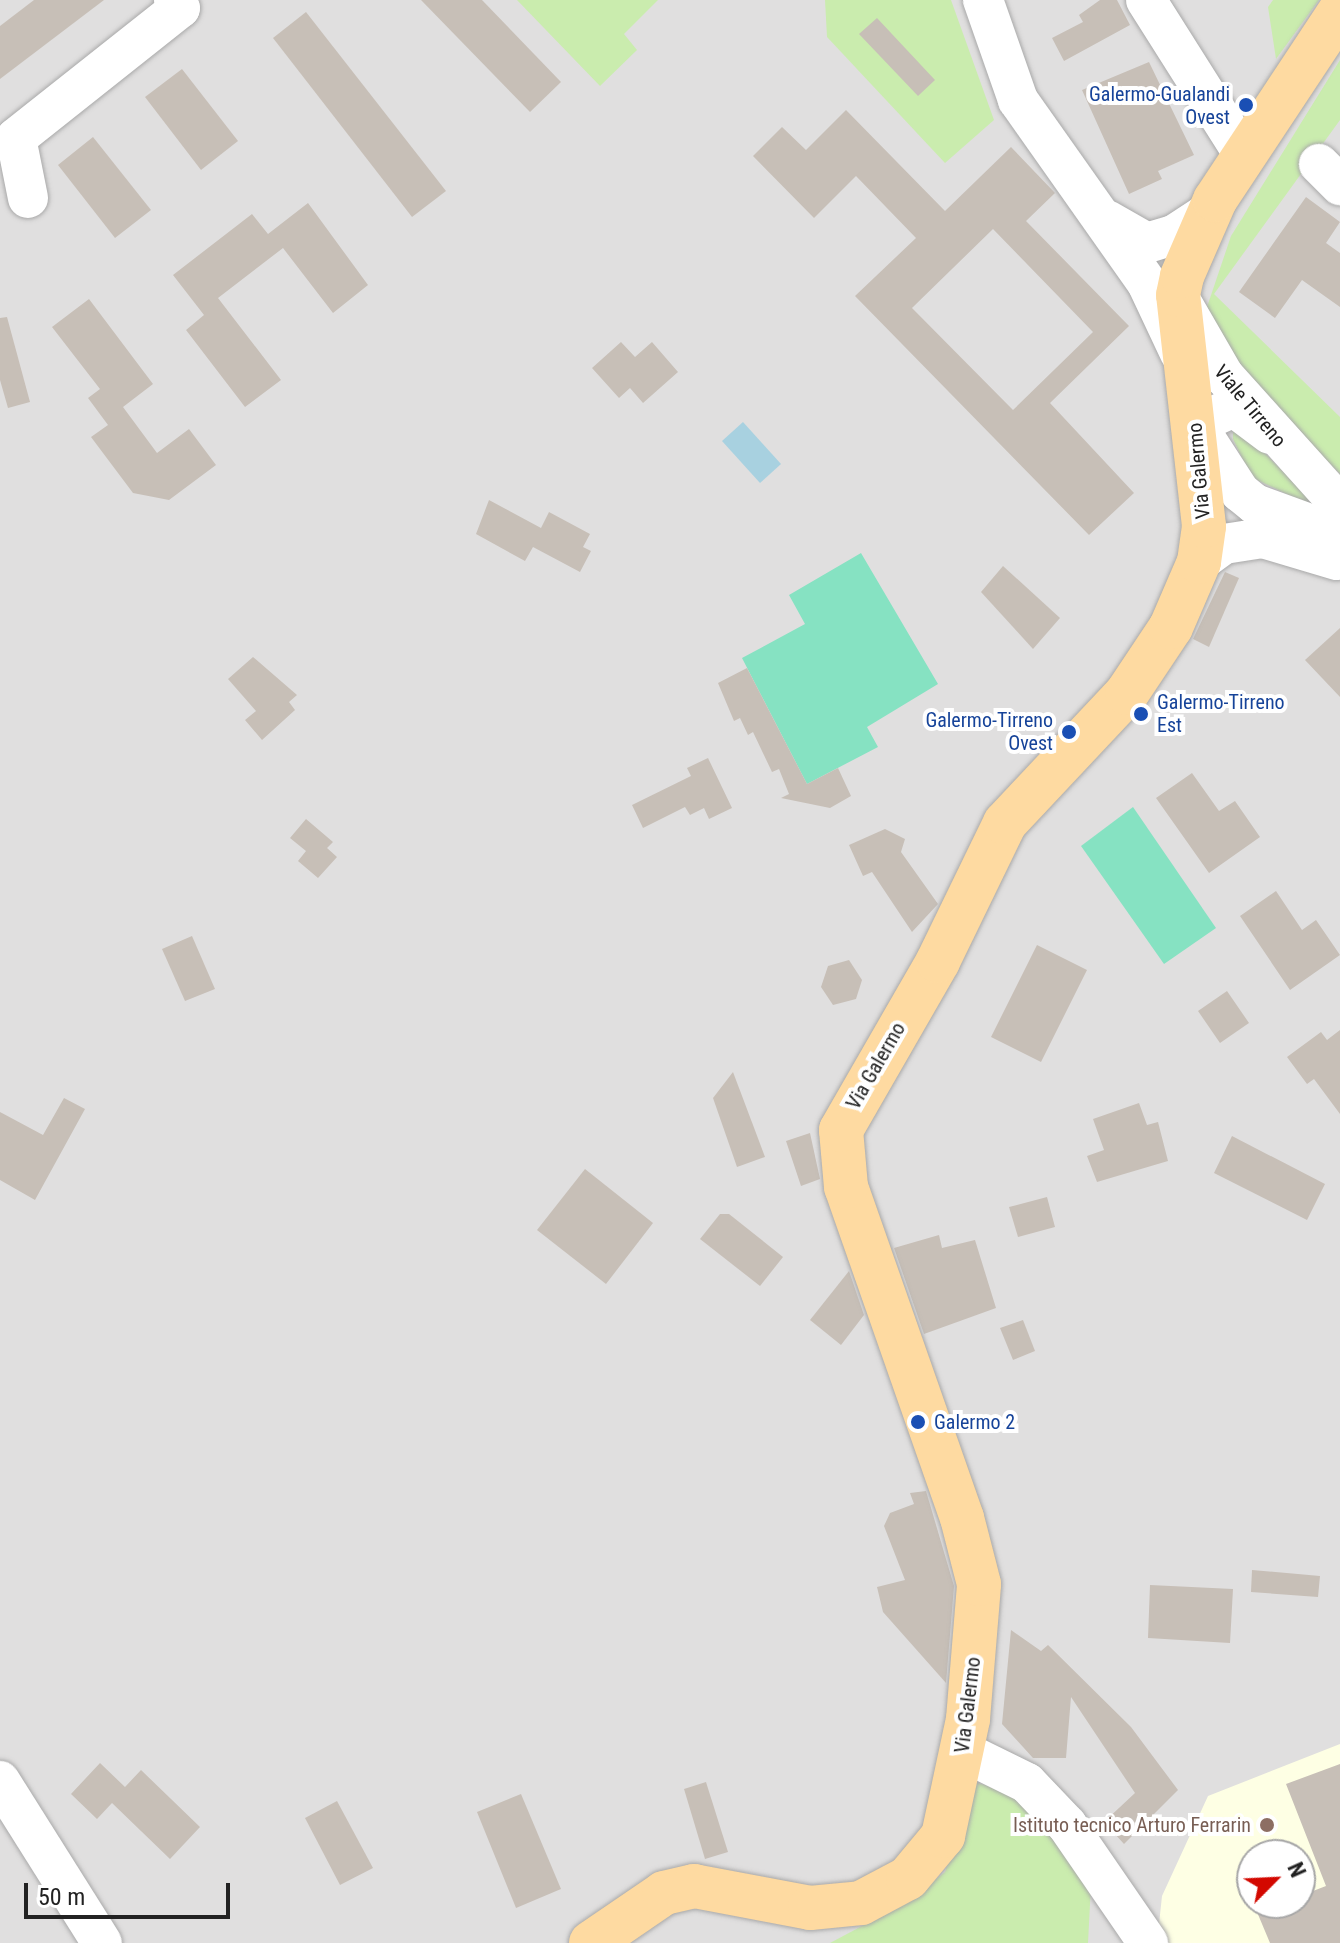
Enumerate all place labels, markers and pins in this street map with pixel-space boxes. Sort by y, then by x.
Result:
place label: Galermo-Gualandi Ovest [1089,82,1230,129]
marker: Galermo-Gualandi Ovest [1237,96,1255,114]
place label: Galermo-Tirreno Est [1157,690,1285,737]
marker: Galermo-Tirreno Est [1132,705,1150,723]
place label: Galermo-Tirreno Ovest [925,708,1053,755]
marker: Galermo-Tirreno Ovest [1060,723,1078,741]
place label: Galermo 2 [934,1410,1015,1434]
marker: Galermo 2 [909,1413,927,1431]
place label: Istituto tecnico Arturo Ferrarin [1013,1813,1251,1837]
marker: Istituto tecnico Arturo Ferrarin [1258,1816,1276,1834]

